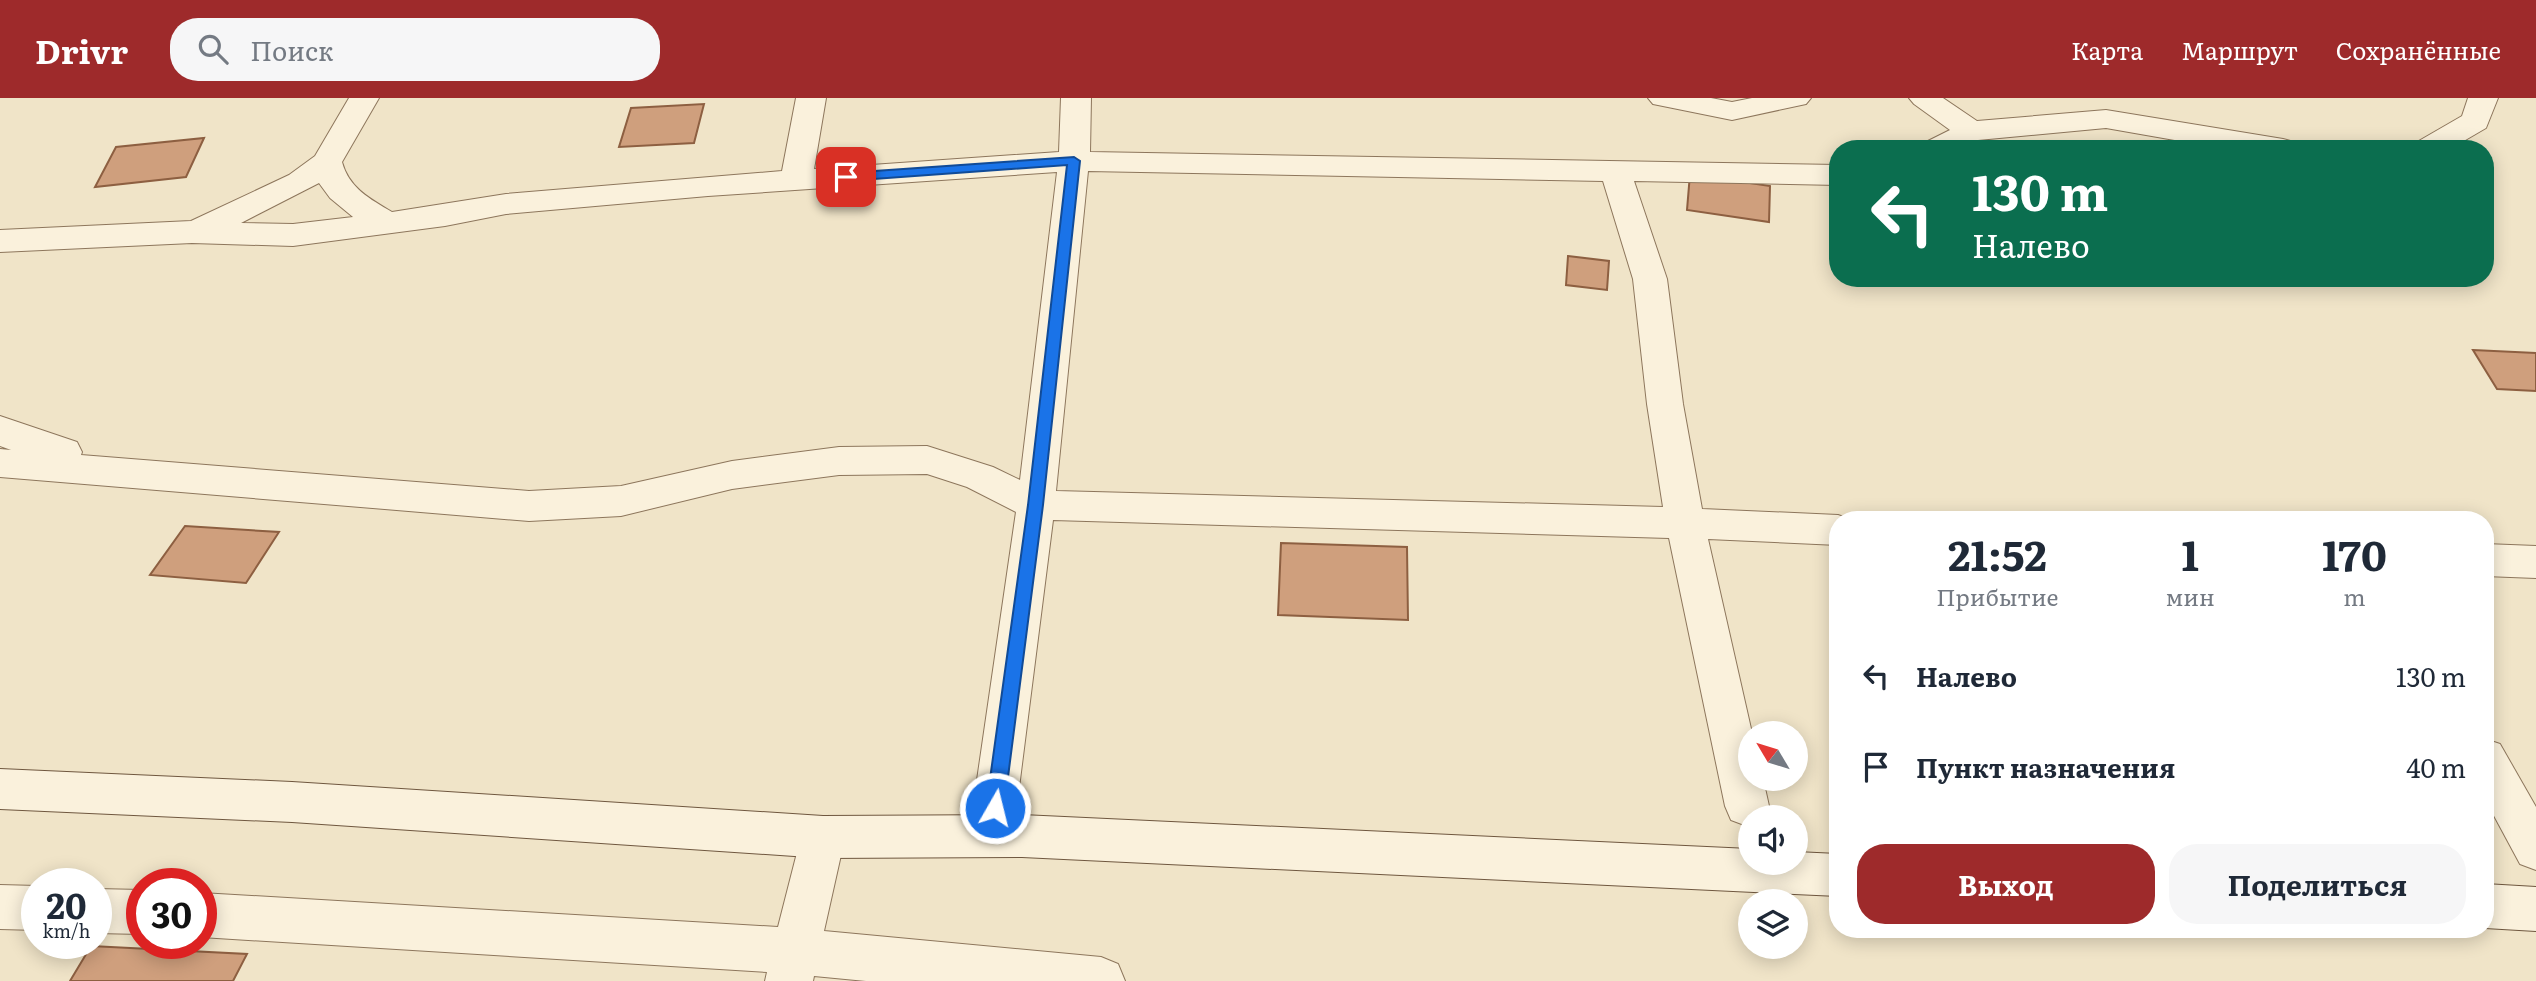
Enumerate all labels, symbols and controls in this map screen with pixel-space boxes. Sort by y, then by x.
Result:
search box [170,18,660,81]
text: Drivr [35,25,128,74]
icon: search [194,30,232,68]
text: Поиск [250,30,333,69]
text: Карта [2071,32,2143,67]
text: Маршрут [2181,32,2298,67]
text: Сохранённые [2336,32,2501,67]
pin [816,147,876,207]
text: 130 m [1972,153,2108,226]
icon: arrive [827,158,865,196]
icon: left [1857,168,1948,259]
text: Налево [1972,220,2090,268]
text: 21:52 [1948,522,2047,584]
text: 1 [2182,522,2199,584]
text: 170 [2322,522,2387,584]
text: Прибытие [1936,579,2059,613]
text: мин [2166,579,2215,613]
text: m [2343,579,2366,613]
text: Налево [1916,656,2017,695]
text: 130 m [2396,656,2466,695]
icon: left [1857,657,1895,695]
north arrow [1738,721,1808,791]
map controls [1738,721,1808,959]
text: Пункт назначения [1916,747,2175,786]
text: 40 m [2406,747,2466,786]
icon: arrive [1857,748,1895,786]
position arrow [958,771,1032,845]
button: sound [1738,805,1808,875]
button: Выход [1857,844,2155,924]
button: Поделиться [2169,844,2466,924]
speed limit sign: 30 [126,868,217,959]
text: 20 [46,878,87,930]
button: layers [1738,889,1808,959]
text: km/h [43,917,90,944]

